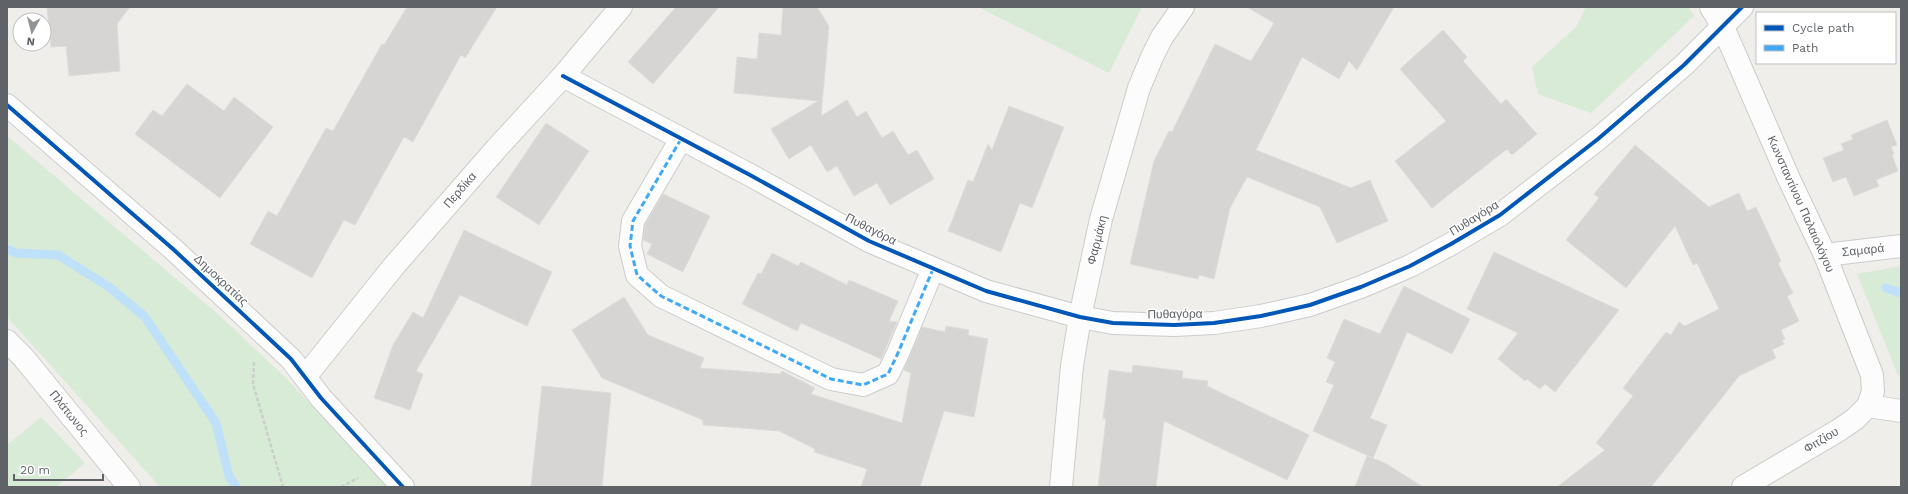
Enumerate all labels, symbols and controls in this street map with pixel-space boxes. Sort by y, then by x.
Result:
north arrow [12,12,52,52]
legend [1756,12,1896,64]
text: Cycle path [1792,21,1854,35]
text: N [26,34,36,48]
text: Path [1792,41,1818,55]
street label: Κωνσταντίνου Παλαιολόγου [1764,134,1838,274]
street label: Περδίκα [441,169,479,211]
street label: Πυθαγόρα [1447,197,1501,239]
street label: Πυθαγόρα [843,210,899,248]
street label: Φαρμάκη [1084,214,1110,266]
street label: Σαμαρά [1841,241,1885,259]
street label: Δημοκρατίας [191,251,251,309]
street label: Πυθαγόρα [1147,307,1203,321]
street label: Πλάτωνος [47,388,92,438]
street label: Φιτζίου [1801,424,1841,456]
scale bar [14,456,103,482]
text: 20 m [20,463,50,477]

